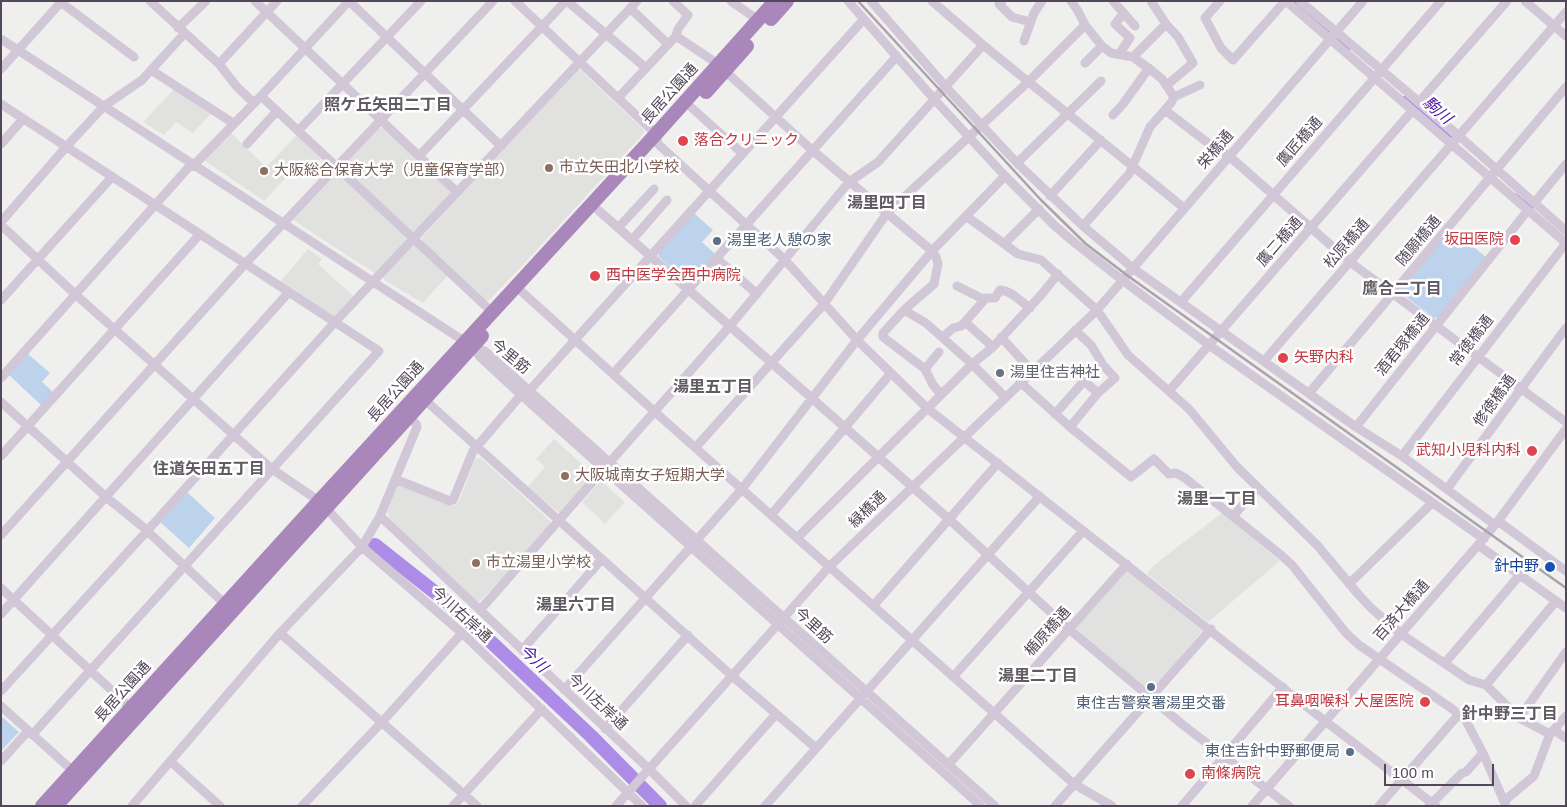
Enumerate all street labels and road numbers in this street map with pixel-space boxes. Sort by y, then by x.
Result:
street label: 長居公園通 [638,60,702,128]
street label: 鷹匠橋通 [1274,113,1326,171]
street label: 栄橋通 [1194,127,1238,173]
street label: 随願橋通 [1393,212,1445,270]
street label: 鷹二橋通 [1254,213,1306,271]
street label: 松原橋通 [1321,215,1373,273]
street label: 酒君塚橋通 [1372,310,1434,380]
street label: 常徳橋通 [1446,312,1498,370]
street label: 今里筋 [487,336,533,378]
street label: 長居公園通 [364,358,428,426]
street label: 修徳橋通 [1470,371,1520,431]
street label: 緑橋通 [846,488,890,532]
street label: 百済大橋通 [1371,577,1433,645]
street label: 今川右岸通 [427,583,495,647]
street label: 今里筋 [790,604,836,648]
street label: 楯原橋通 [1021,604,1075,660]
street label: 長居公園通 [91,658,155,726]
street label: 今川左岸通 [563,670,631,734]

